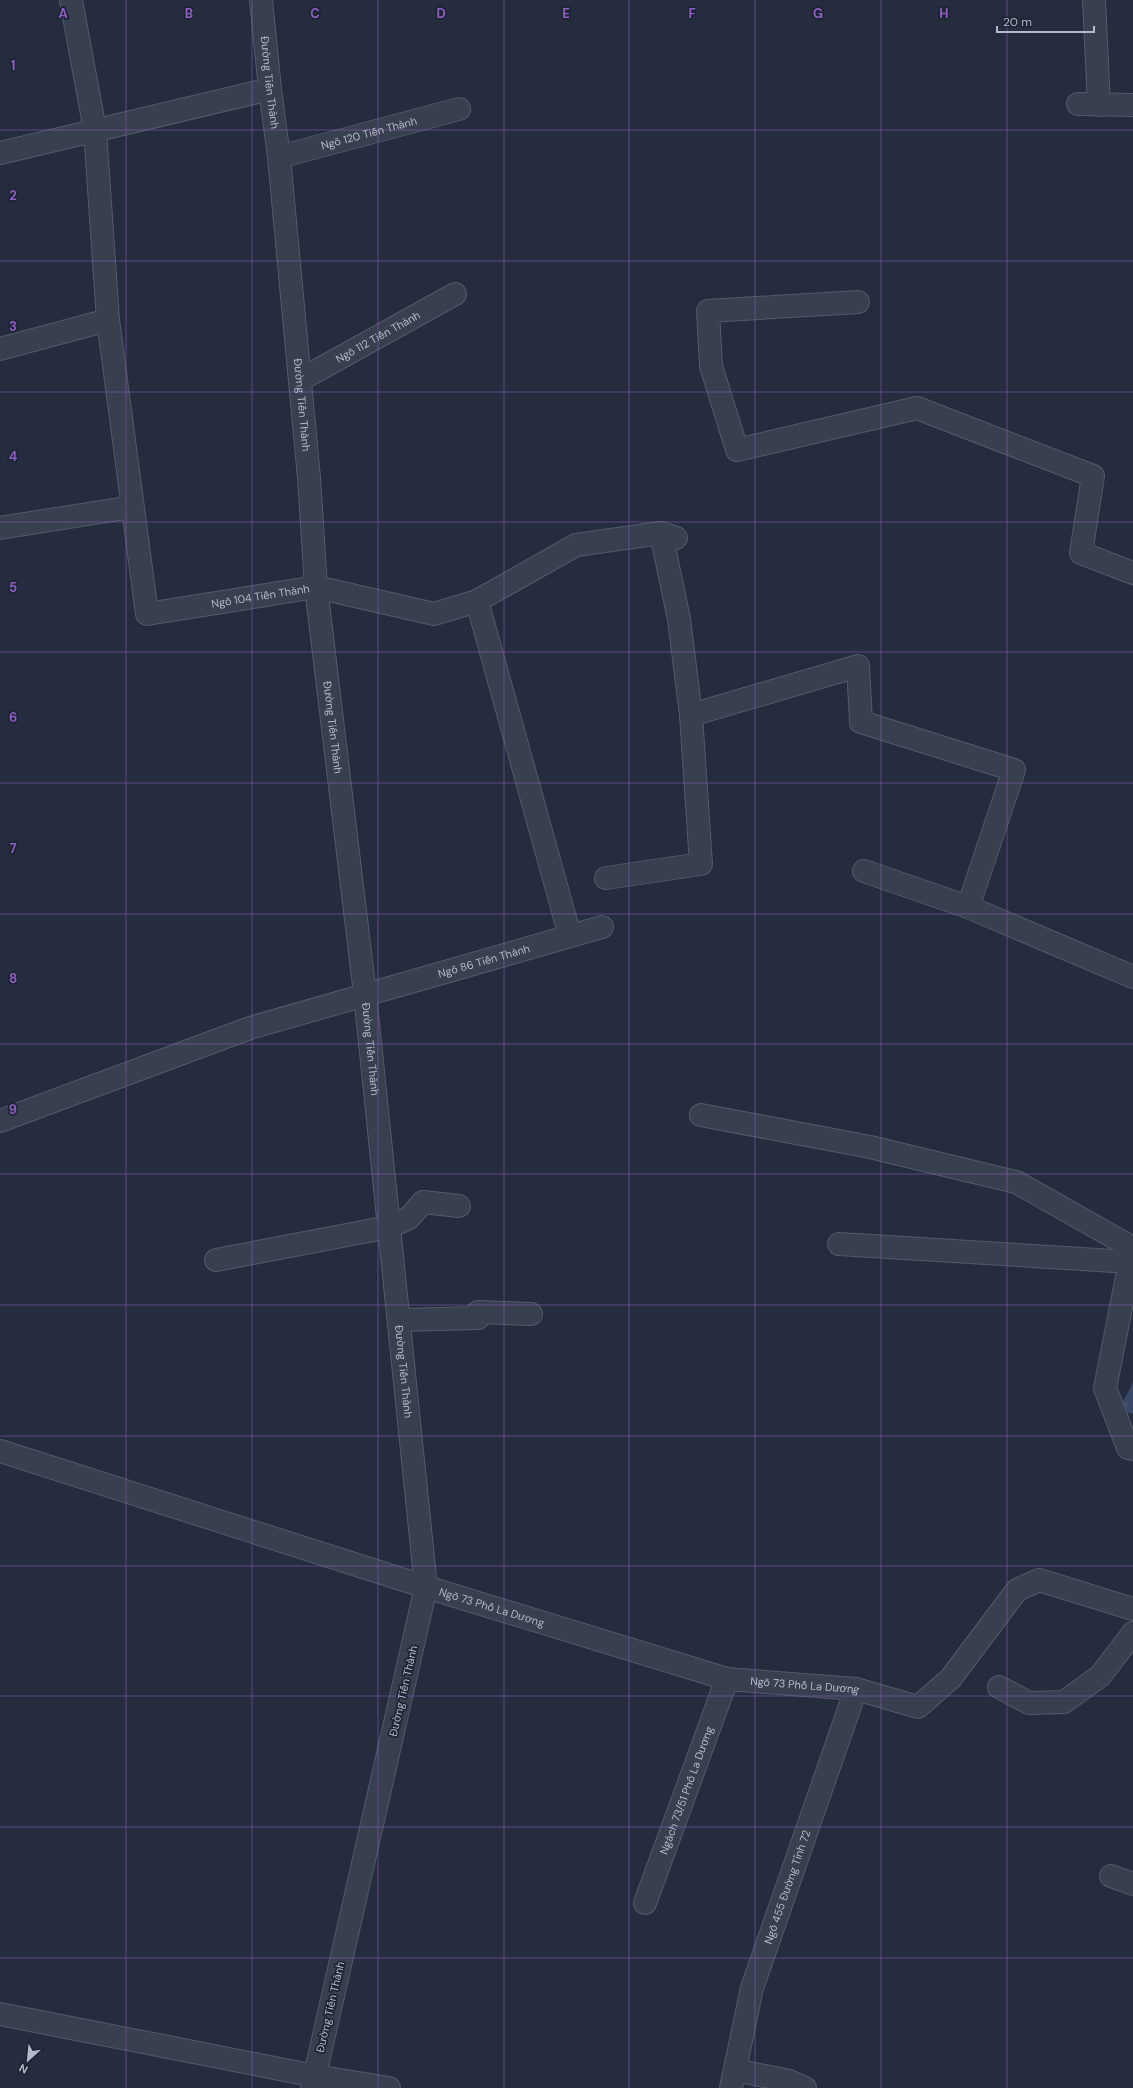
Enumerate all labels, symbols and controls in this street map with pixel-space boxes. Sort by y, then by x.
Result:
text: A [58,5,68,22]
text: B [185,5,193,22]
text: C [310,5,320,22]
text: D [436,5,446,22]
text: E [562,5,570,22]
text: F [688,5,696,22]
text: G [813,5,823,22]
text: H [939,5,949,22]
scale bar [997,8,1094,34]
text: 20 m [1003,14,1032,30]
street label: Đường Tiến Thành [258,35,282,130]
text: 1 [11,57,15,74]
street label: Ngõ 120 Tiến Thành [319,114,418,153]
text: 2 [9,187,17,204]
street label: Ngõ 112 Tiến Thành [333,308,423,366]
text: 3 [9,318,17,335]
street label: Đường Tiến Thành [291,358,313,452]
text: 4 [9,448,17,465]
text: 5 [9,579,17,596]
street label: Ngõ 104 Tiến Thành [210,581,310,611]
street label: Đường Tiến Thành [320,680,345,774]
text: 6 [9,709,17,726]
text: 7 [10,840,17,857]
street label: Ngõ 86 Tiến Thành [436,941,531,981]
text: 8 [9,970,17,987]
street label: Đường Tiến Thành [359,1002,382,1096]
text: 9 [9,1101,17,1118]
street label: Đường Tiến Thành [392,1324,416,1419]
street label: Ngõ 73 Phố La Dương [437,1584,546,1630]
street label: Đường Tiến Thành [386,1644,420,1738]
street label: Ngõ 73 Phố La Dương [750,1674,861,1697]
street label: Ngách 73/51 Phố La Dương [656,1724,716,1856]
street label: Ngõ 455 Đường Tỉnh 72 [761,1828,813,1946]
street label: Đường Tiến Thành [313,1960,347,2054]
north arrow [8,2040,48,2080]
text: N [17,2061,30,2077]

